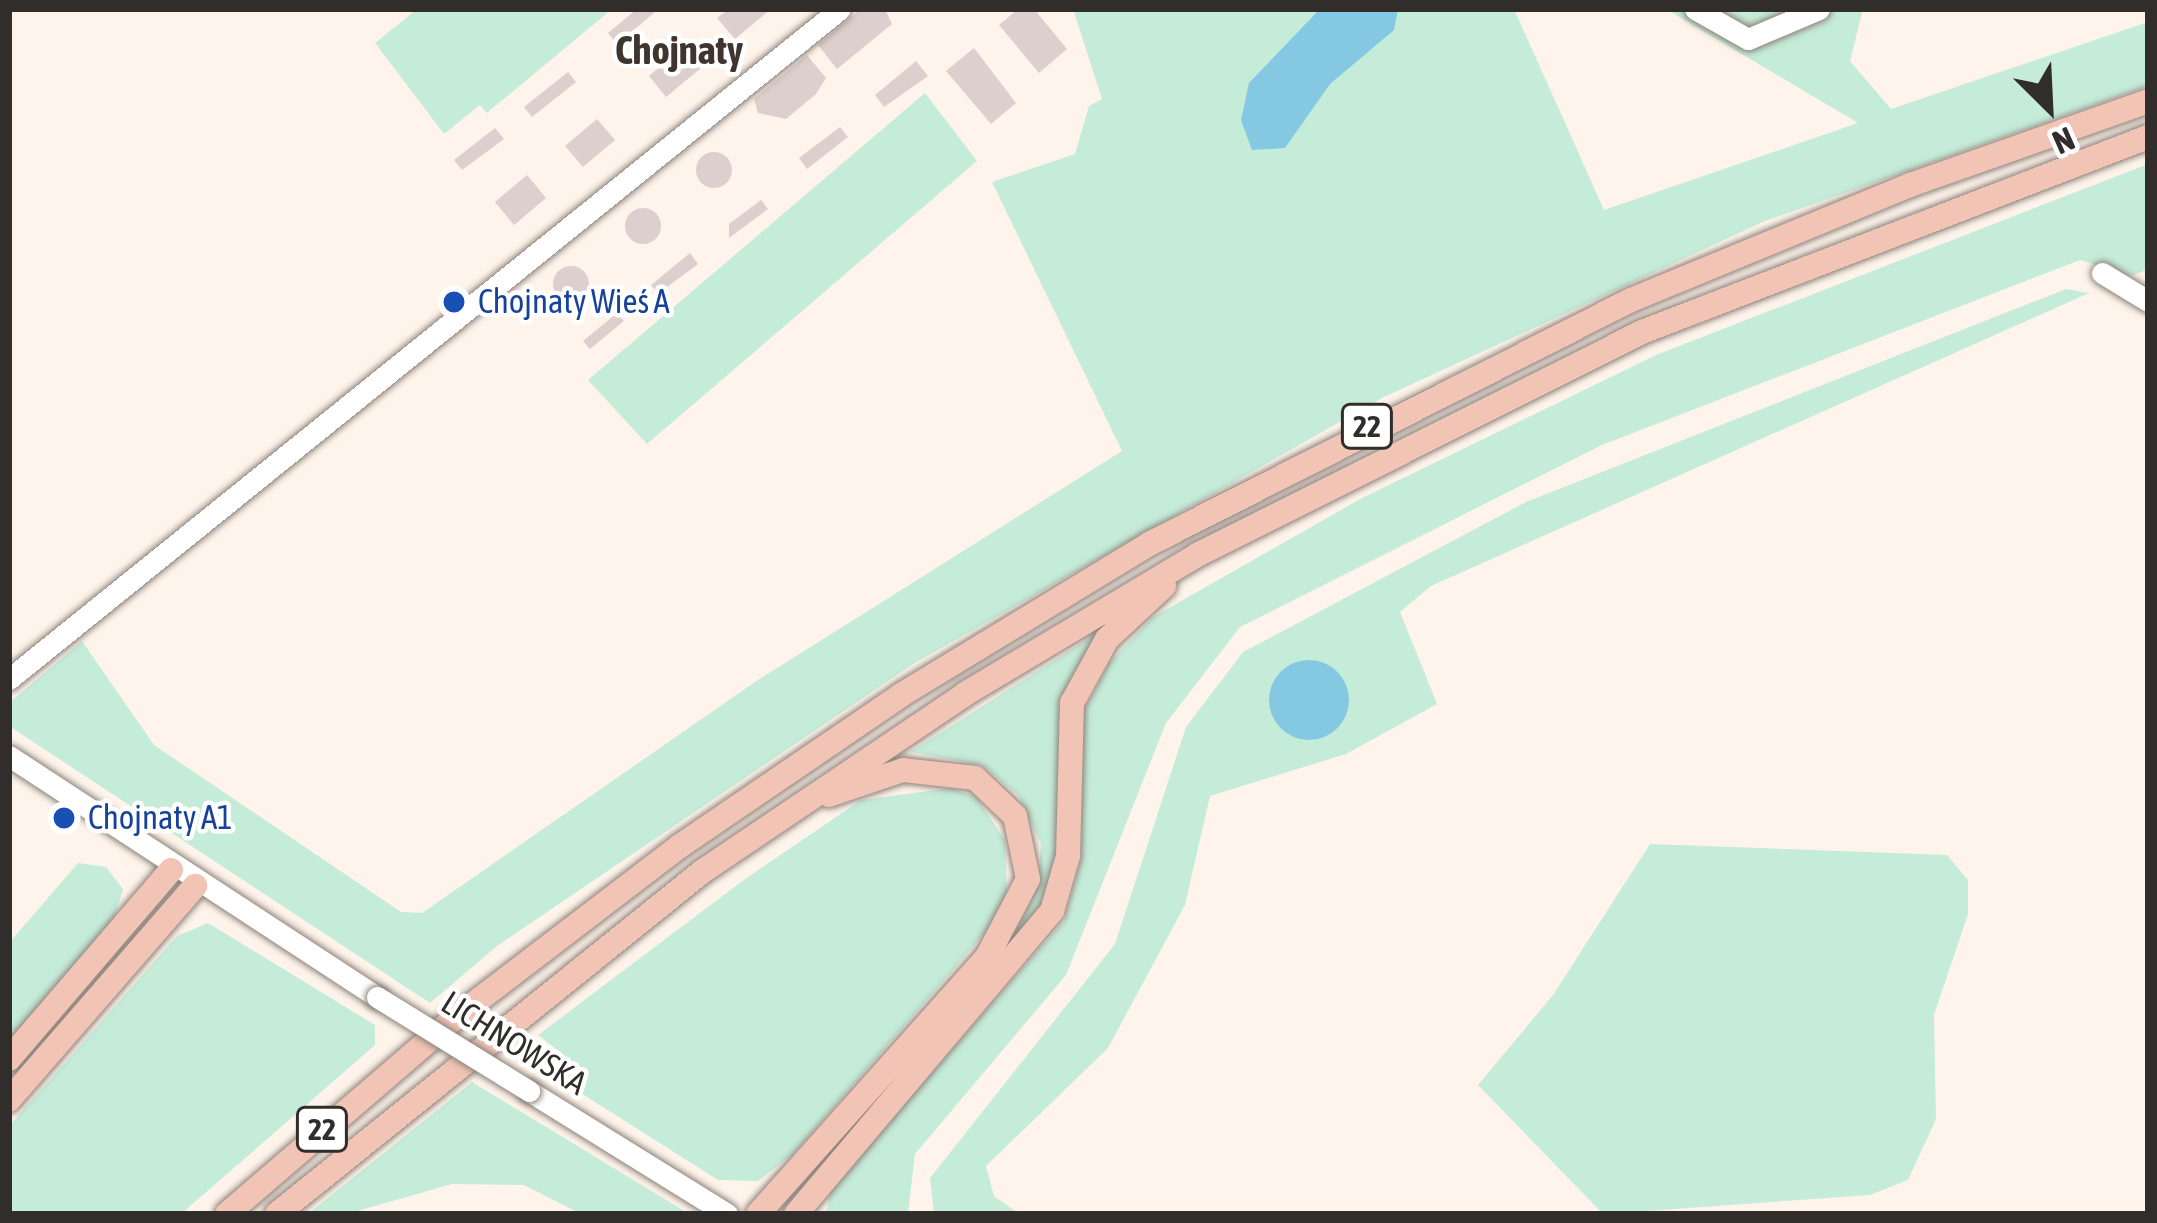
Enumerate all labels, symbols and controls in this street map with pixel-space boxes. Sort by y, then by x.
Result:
district label: Chojnaty [615,27,743,73]
north arrow [1989,48,2109,168]
text: N [2047,120,2080,162]
place label: Chojnaty Wieś A [478,282,670,322]
marker: Chojnaty Wieś A [441,289,467,315]
road number: 22 [1340,402,1394,450]
place label: Chojnaty A1 [88,798,233,838]
marker: Chojnaty A1 [51,805,77,831]
street label: LICHNOWSKA [434,983,594,1103]
road number: 22 [295,1105,349,1153]

